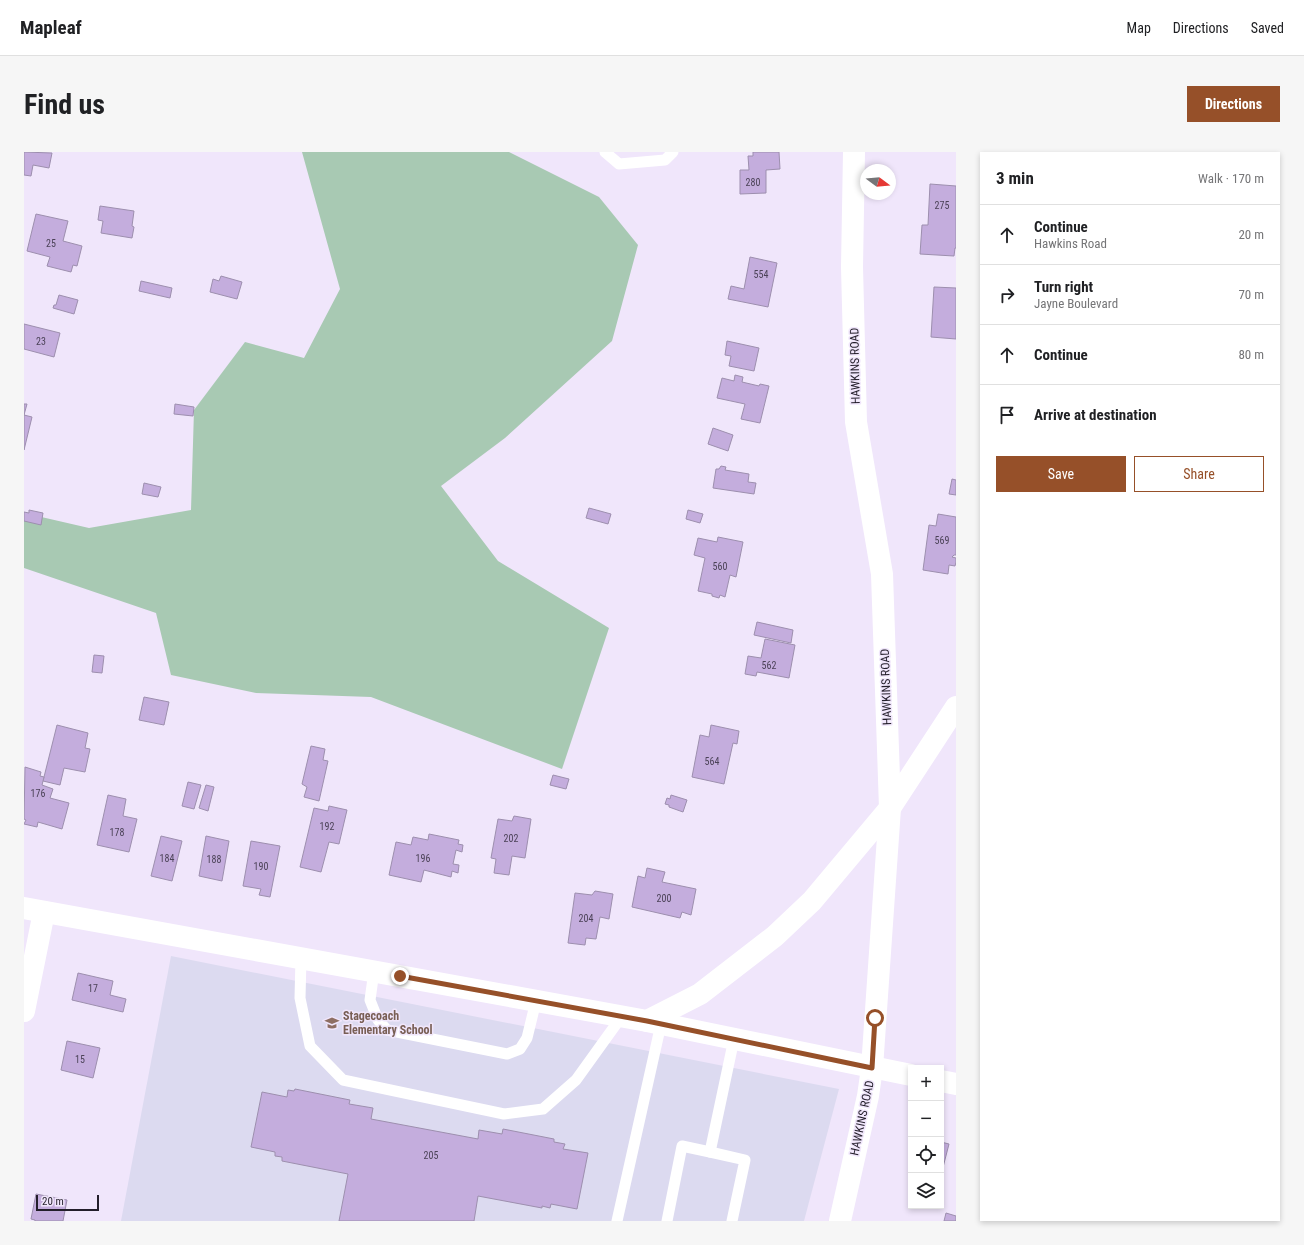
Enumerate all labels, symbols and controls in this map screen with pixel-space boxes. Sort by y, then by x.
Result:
text: Mapleaf [20,16,82,39]
text: Map [1127,20,1151,36]
text: Directions [1173,20,1229,36]
text: Saved [1251,20,1284,36]
button: Directions [1187,86,1280,122]
text: Find us [24,88,105,121]
north arrow [860,164,896,200]
text: 3 min [996,168,1034,188]
text: Walk · 170 m [1198,171,1264,186]
house number: 280 [746,177,760,188]
house number: 275 [935,200,949,211]
text: Continue [1034,218,1088,236]
icon: ahead [996,224,1018,246]
text: 20 m [1238,227,1264,242]
text: Hawkins Road [1034,236,1107,251]
house number: 25 [46,238,56,249]
house number: 554 [754,269,768,280]
text: Turn right [1034,278,1093,296]
icon: right [996,284,1018,306]
text: 70 m [1238,287,1264,302]
text: Jayne Boulevard [1034,296,1118,311]
street label: HAWKINS ROAD [847,328,863,404]
house number: 23 [36,336,46,347]
icon: ahead [996,344,1018,366]
text: Continue [1034,346,1088,364]
text: 80 m [1238,347,1264,362]
icon: arrive [996,404,1018,426]
text: Arrive at destination [1034,406,1157,424]
button: Save [996,456,1126,492]
button: Share [1134,456,1264,492]
house number: 569 [935,535,949,546]
house number: 560 [713,561,727,572]
street label: HAWKINS ROAD [878,648,894,725]
house number: 562 [762,660,776,671]
house number: 564 [705,756,719,767]
house number: 176 [31,788,45,799]
house number: 192 [320,821,334,832]
house number: 178 [110,827,124,838]
house number: 202 [504,833,518,844]
house number: 184 [160,853,174,864]
house number: 196 [416,853,430,864]
house number: 188 [207,854,221,865]
house number: 190 [254,861,268,872]
house number: 200 [657,893,671,904]
house number: 204 [579,913,593,924]
route end [391,967,409,985]
house number: 17 [88,983,98,994]
place label: Stagecoach Elementary School [343,1009,433,1037]
route start [866,1009,884,1027]
school or university icon: Stagecoach Elementary School [324,1015,340,1031]
house number: 15 [75,1054,85,1065]
map controls [908,1065,944,1209]
button: + [908,1065,944,1101]
street label: HAWKINS ROAD [847,1079,877,1157]
button: − [908,1101,944,1137]
button: locate [908,1137,944,1173]
house number: 205 [424,1150,438,1161]
button: layers [908,1173,944,1209]
scale bar [36,1193,99,1212]
text: 20 m [42,1195,64,1208]

